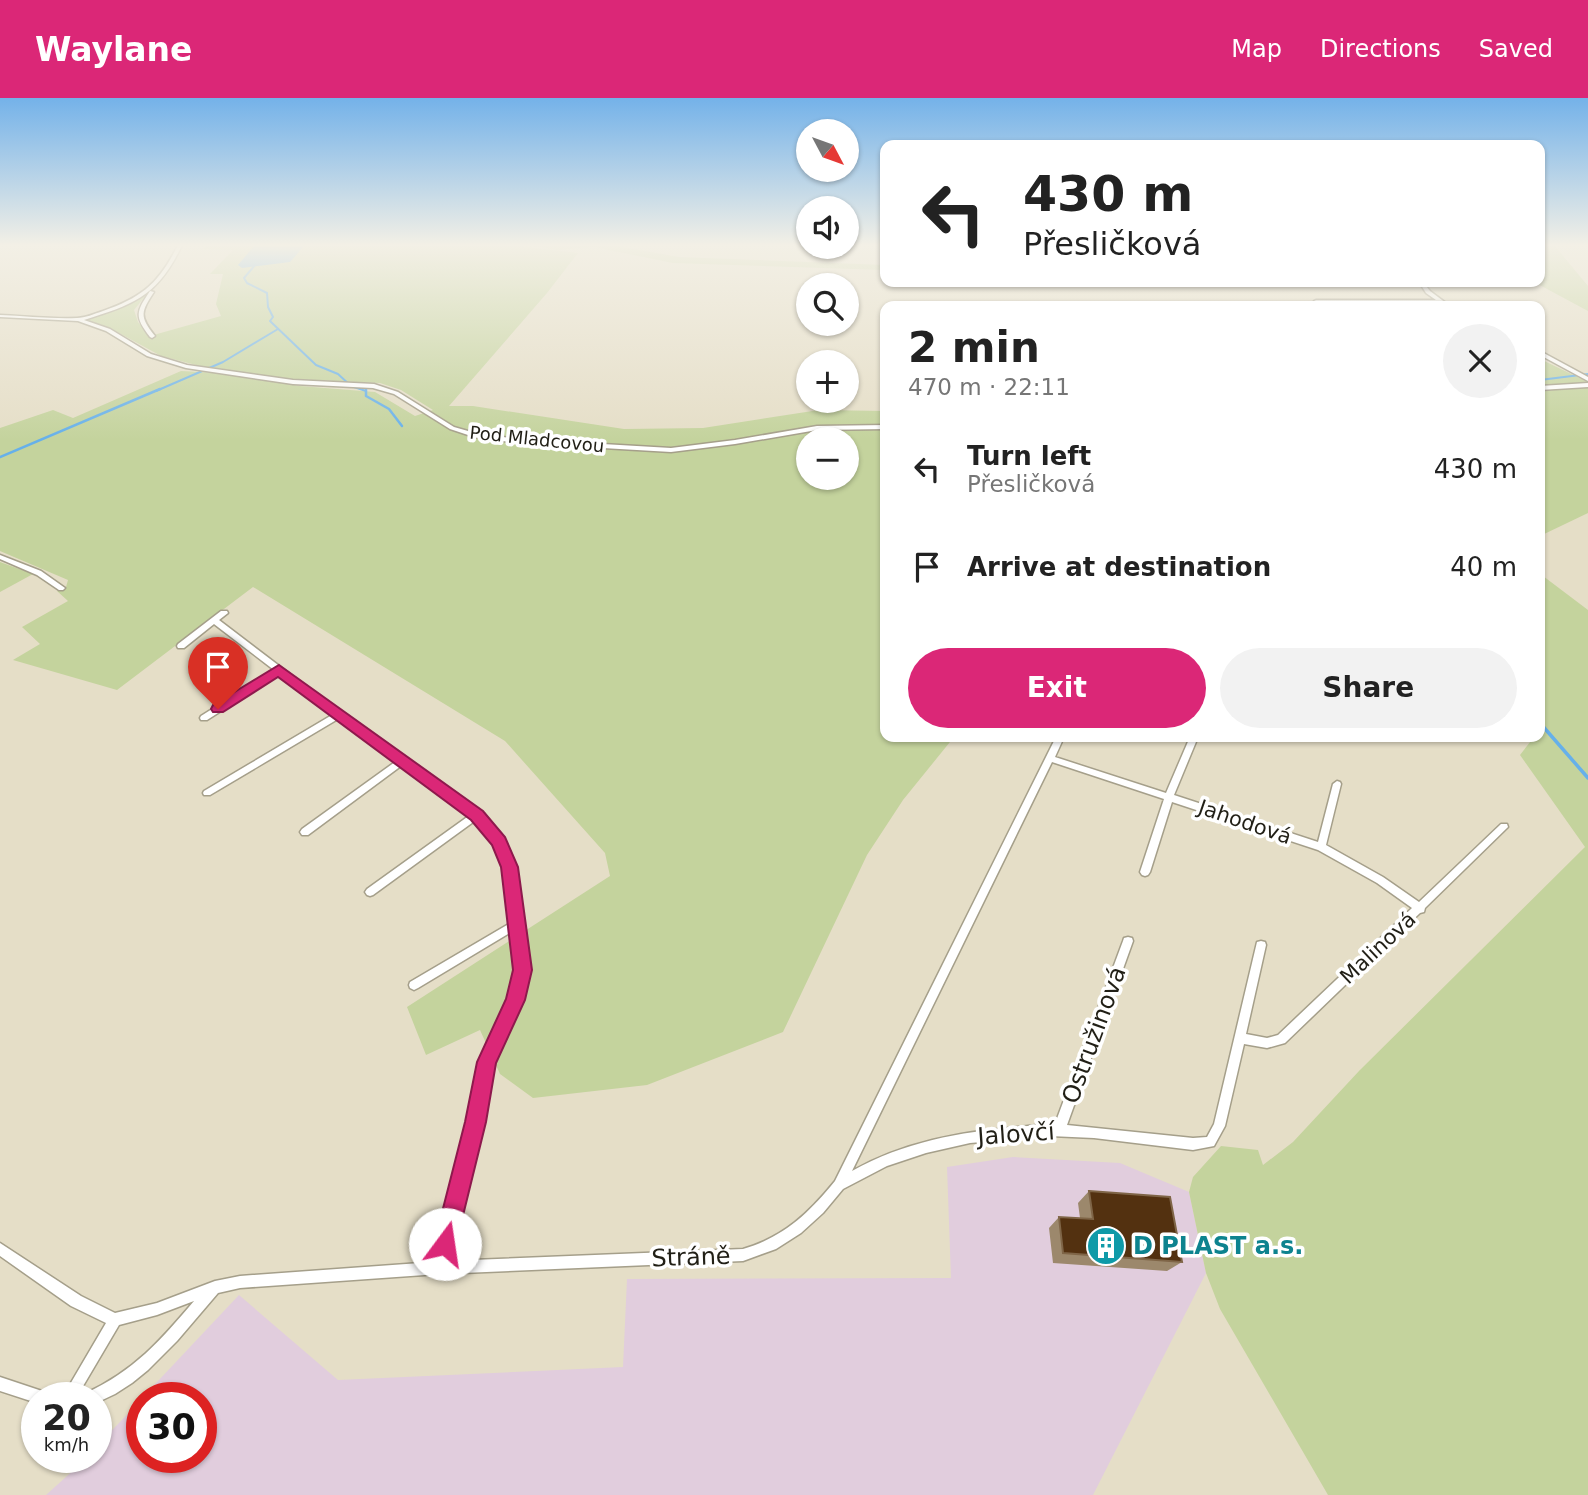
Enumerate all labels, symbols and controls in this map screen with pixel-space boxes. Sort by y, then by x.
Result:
text: Waylane [35,30,192,69]
text: Map [1231,35,1282,63]
text: Directions [1320,35,1441,63]
text: Saved [1479,35,1553,63]
north arrow [796,119,859,182]
map controls [796,119,859,490]
text: 430 m [1023,166,1193,223]
icon: left [908,168,999,259]
button: sound [796,196,859,259]
text: Přesličková [1023,225,1201,263]
button: search [796,273,859,336]
text: 2 min [908,323,1040,372]
button: close [1443,324,1517,398]
button: + [796,350,859,413]
text: 470 m · 22:11 [908,374,1070,400]
street label: Pod Mladcovou [469,421,605,457]
button: − [796,427,859,490]
text: Turn left [967,441,1091,471]
icon: left [908,450,946,488]
text: 430 m [1434,454,1517,484]
text: Přesličková [967,471,1095,497]
icon: arrive [908,548,946,586]
text: Arrive at destination [967,552,1271,582]
text: 40 m [1450,552,1517,582]
pin [188,637,248,709]
icon: arrive [199,648,237,686]
button: Exit [908,648,1206,728]
button: Share [1220,648,1517,728]
street label: Jahodová [1193,794,1295,849]
street label: Malinová [1335,907,1421,989]
street label: Ostružinová [1056,963,1132,1107]
street label: Jalovčí [975,1117,1057,1151]
position arrow [408,1207,482,1281]
building icon: D PLAST a.s. [1085,1225,1127,1267]
place label: D PLAST a.s. [1133,1232,1303,1260]
street label: Stráně [651,1242,731,1272]
speed limit sign: 30 [126,1382,217,1473]
text: 20 [42,1398,91,1438]
text: km/h [44,1434,89,1455]

